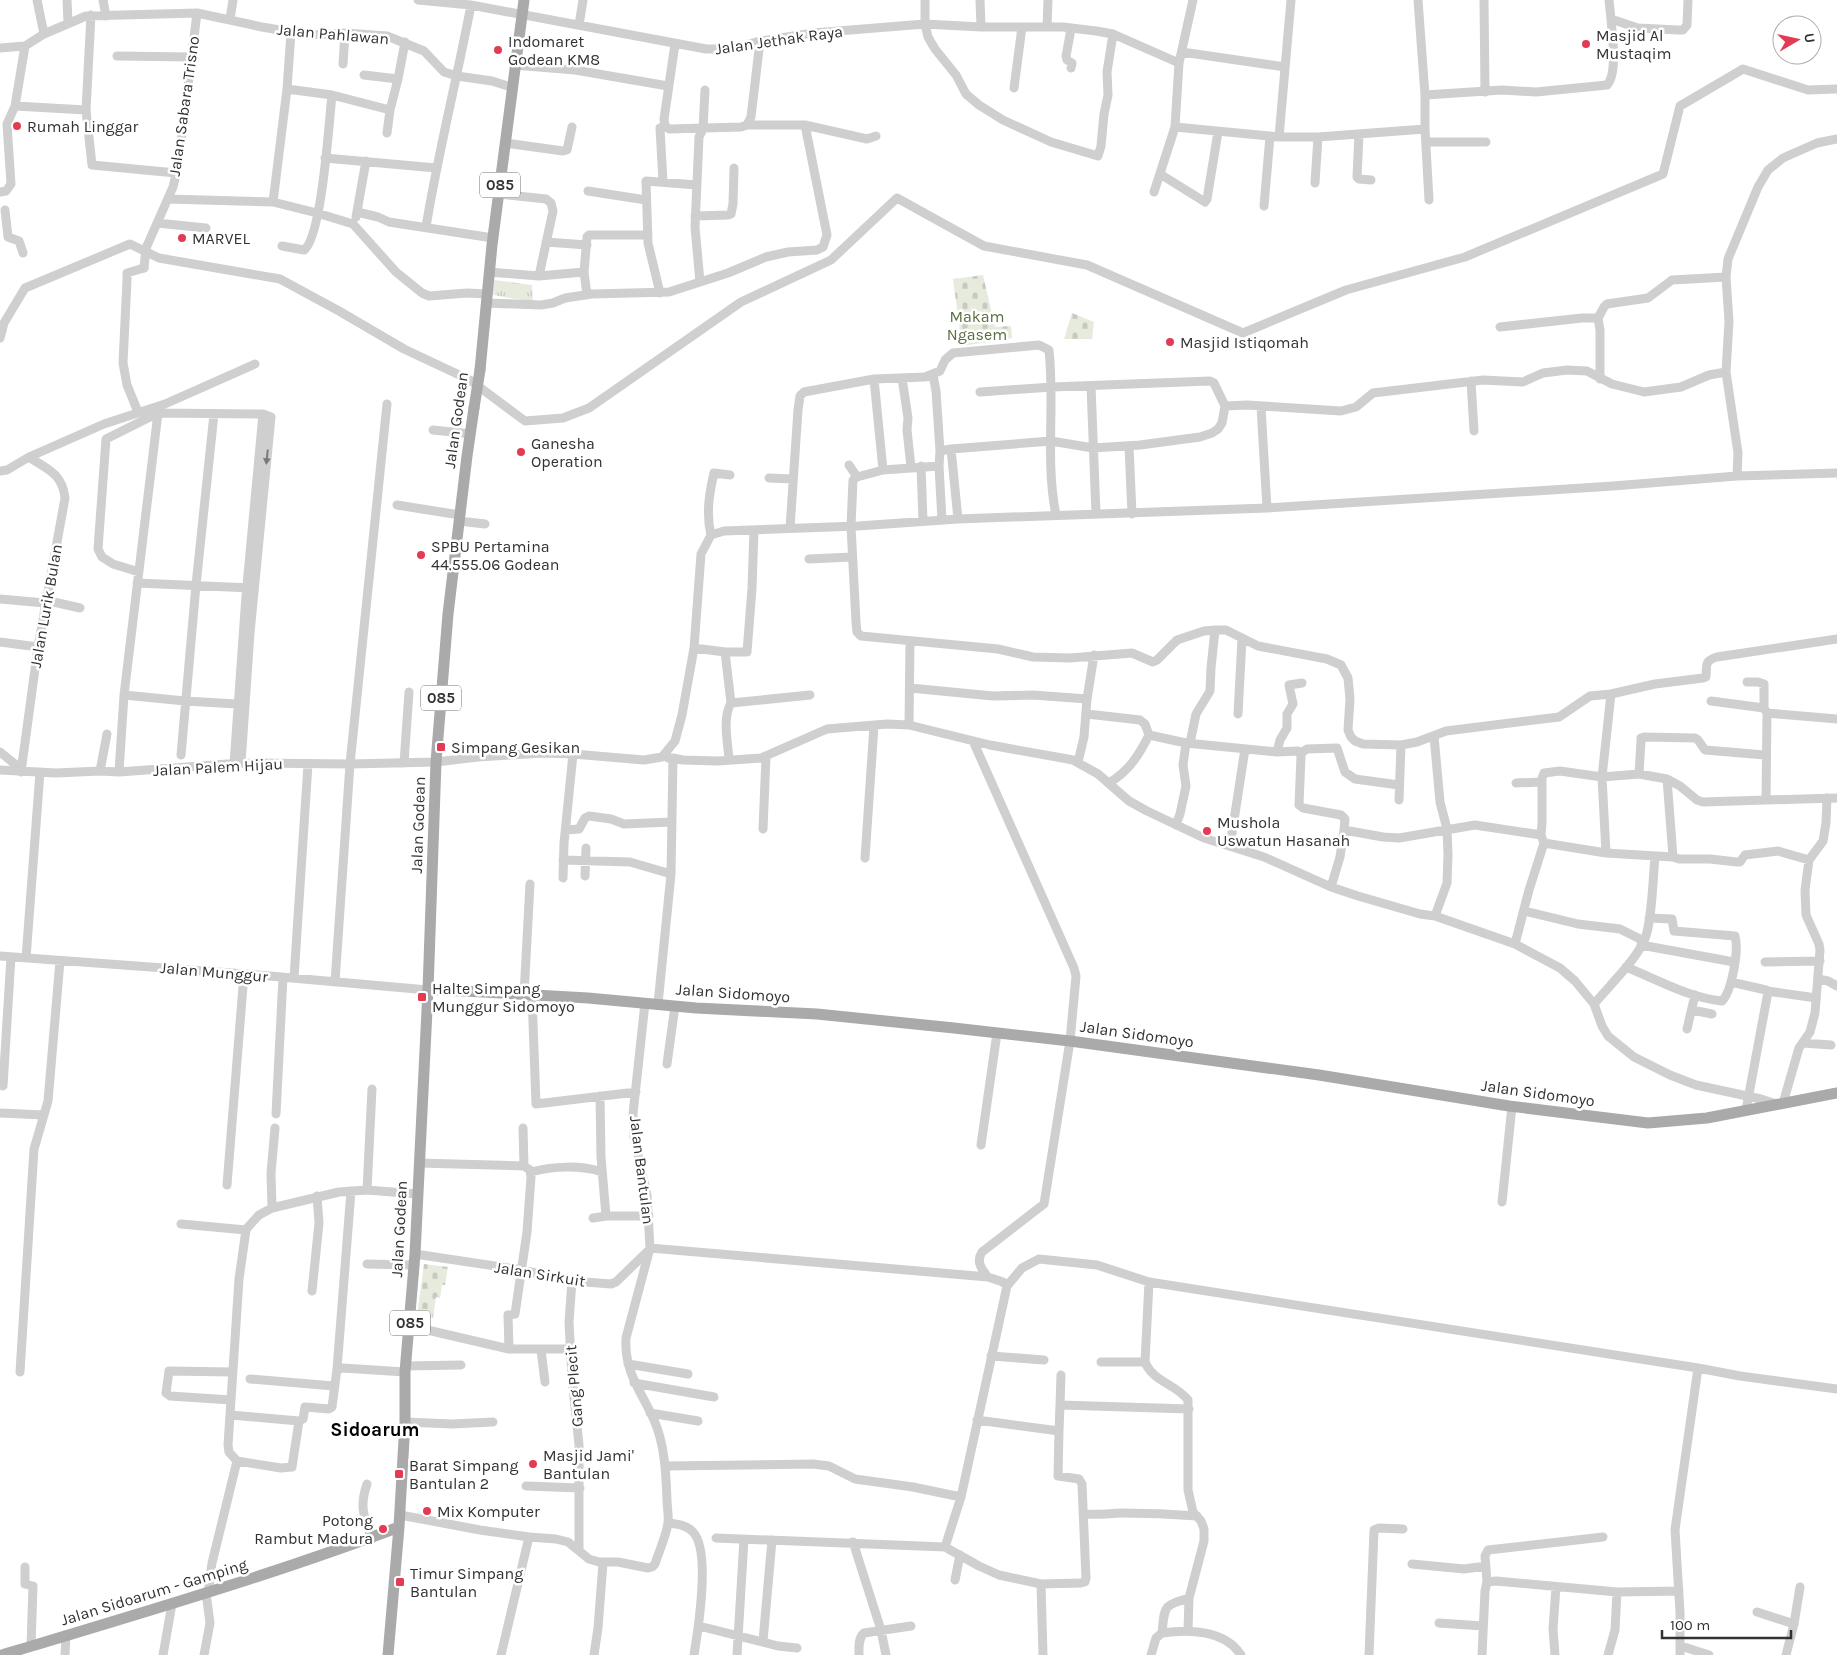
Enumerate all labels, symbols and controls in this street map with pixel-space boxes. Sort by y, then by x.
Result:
north arrow [1772,15,1822,65]
street label: Jalan Pahlawan [276,20,390,48]
street label: Jalan Jethak Raya [714,22,844,58]
place label: Masjid Al Mustaqim [1596,26,1672,63]
place label: Indomaret Godean KM8 [508,32,600,69]
text: U [1800,32,1818,44]
street label: Jalan Sabara Trisno [165,35,203,177]
marker: Masjid Al Mustaqim [1580,38,1592,50]
marker: Indomaret Godean KM8 [492,44,504,56]
place label: Rumah Linggar [27,117,138,136]
marker: Rumah Linggar [11,120,23,132]
road number: 085 [480,172,520,198]
place label: MARVEL [192,229,251,248]
marker: MARVEL [176,232,188,244]
park label: Makam Ngasem [947,307,1007,344]
place label: Masjid Istiqomah [1180,333,1309,352]
marker: Masjid Istiqomah [1164,336,1176,348]
street label: Jalan Godean [440,371,472,469]
place label: Ganesha Operation [531,434,603,471]
marker: Ganesha Operation [515,446,527,458]
one-way arrow [263,449,271,465]
place label: SPBU Pertamina 44.555.06 Godean [431,537,559,574]
street label: Jalan Lurik Bulan [26,543,66,669]
marker: SPBU Pertamina 44.555.06 Godean [415,549,427,561]
road number: 085 [421,686,461,710]
place label: Simpang Gesikan [451,738,580,757]
marker: Simpang Gesikan [435,741,447,753]
street label: Jalan Palem Hijau [153,754,283,780]
street label: Jalan Godean [407,776,429,874]
place label: Mushola Uswatun Hasanah [1217,813,1350,850]
marker: Mushola Uswatun Hasanah [1201,825,1213,837]
street label: Jalan Munggur [159,958,269,986]
place label: Halte Simpang Munggur Sidomoyo [432,979,575,1016]
street label: Jalan Sidomoyo [675,980,791,1006]
marker: Halte Simpang Munggur Sidomoyo [416,991,428,1003]
street label: Jalan Sidomoyo [1079,1017,1195,1051]
street label: Jalan Sidomoyo [1480,1076,1596,1110]
street label: Jalan Bantulan [626,1115,658,1225]
street label: Jalan Godean [387,1180,411,1278]
street label: Jalan Sirkuit [493,1257,587,1291]
road number: 085 [390,1310,430,1336]
street label: Gang Plecit [561,1344,587,1428]
district label: Sidoarum [330,1419,420,1441]
place label: Masjid Jami' Bantulan [543,1446,634,1483]
place label: Barat Simpang Bantulan 2 [409,1456,518,1493]
marker: Masjid Jami' Bantulan [527,1458,539,1470]
marker: Barat Simpang Bantulan 2 [393,1468,405,1480]
place label: Mix Komputer [437,1502,540,1521]
marker: Mix Komputer [421,1505,433,1517]
place label: Potong Rambut Madura [254,1511,373,1548]
marker: Potong Rambut Madura [377,1523,389,1535]
street label: Jalan Sidoarum - Gamping [58,1555,250,1629]
place label: Timur Simpang Bantulan [410,1564,523,1601]
marker: Timur Simpang Bantulan [394,1576,406,1588]
scale bar [1662,1608,1791,1640]
text: 100 m [1670,1616,1710,1634]

